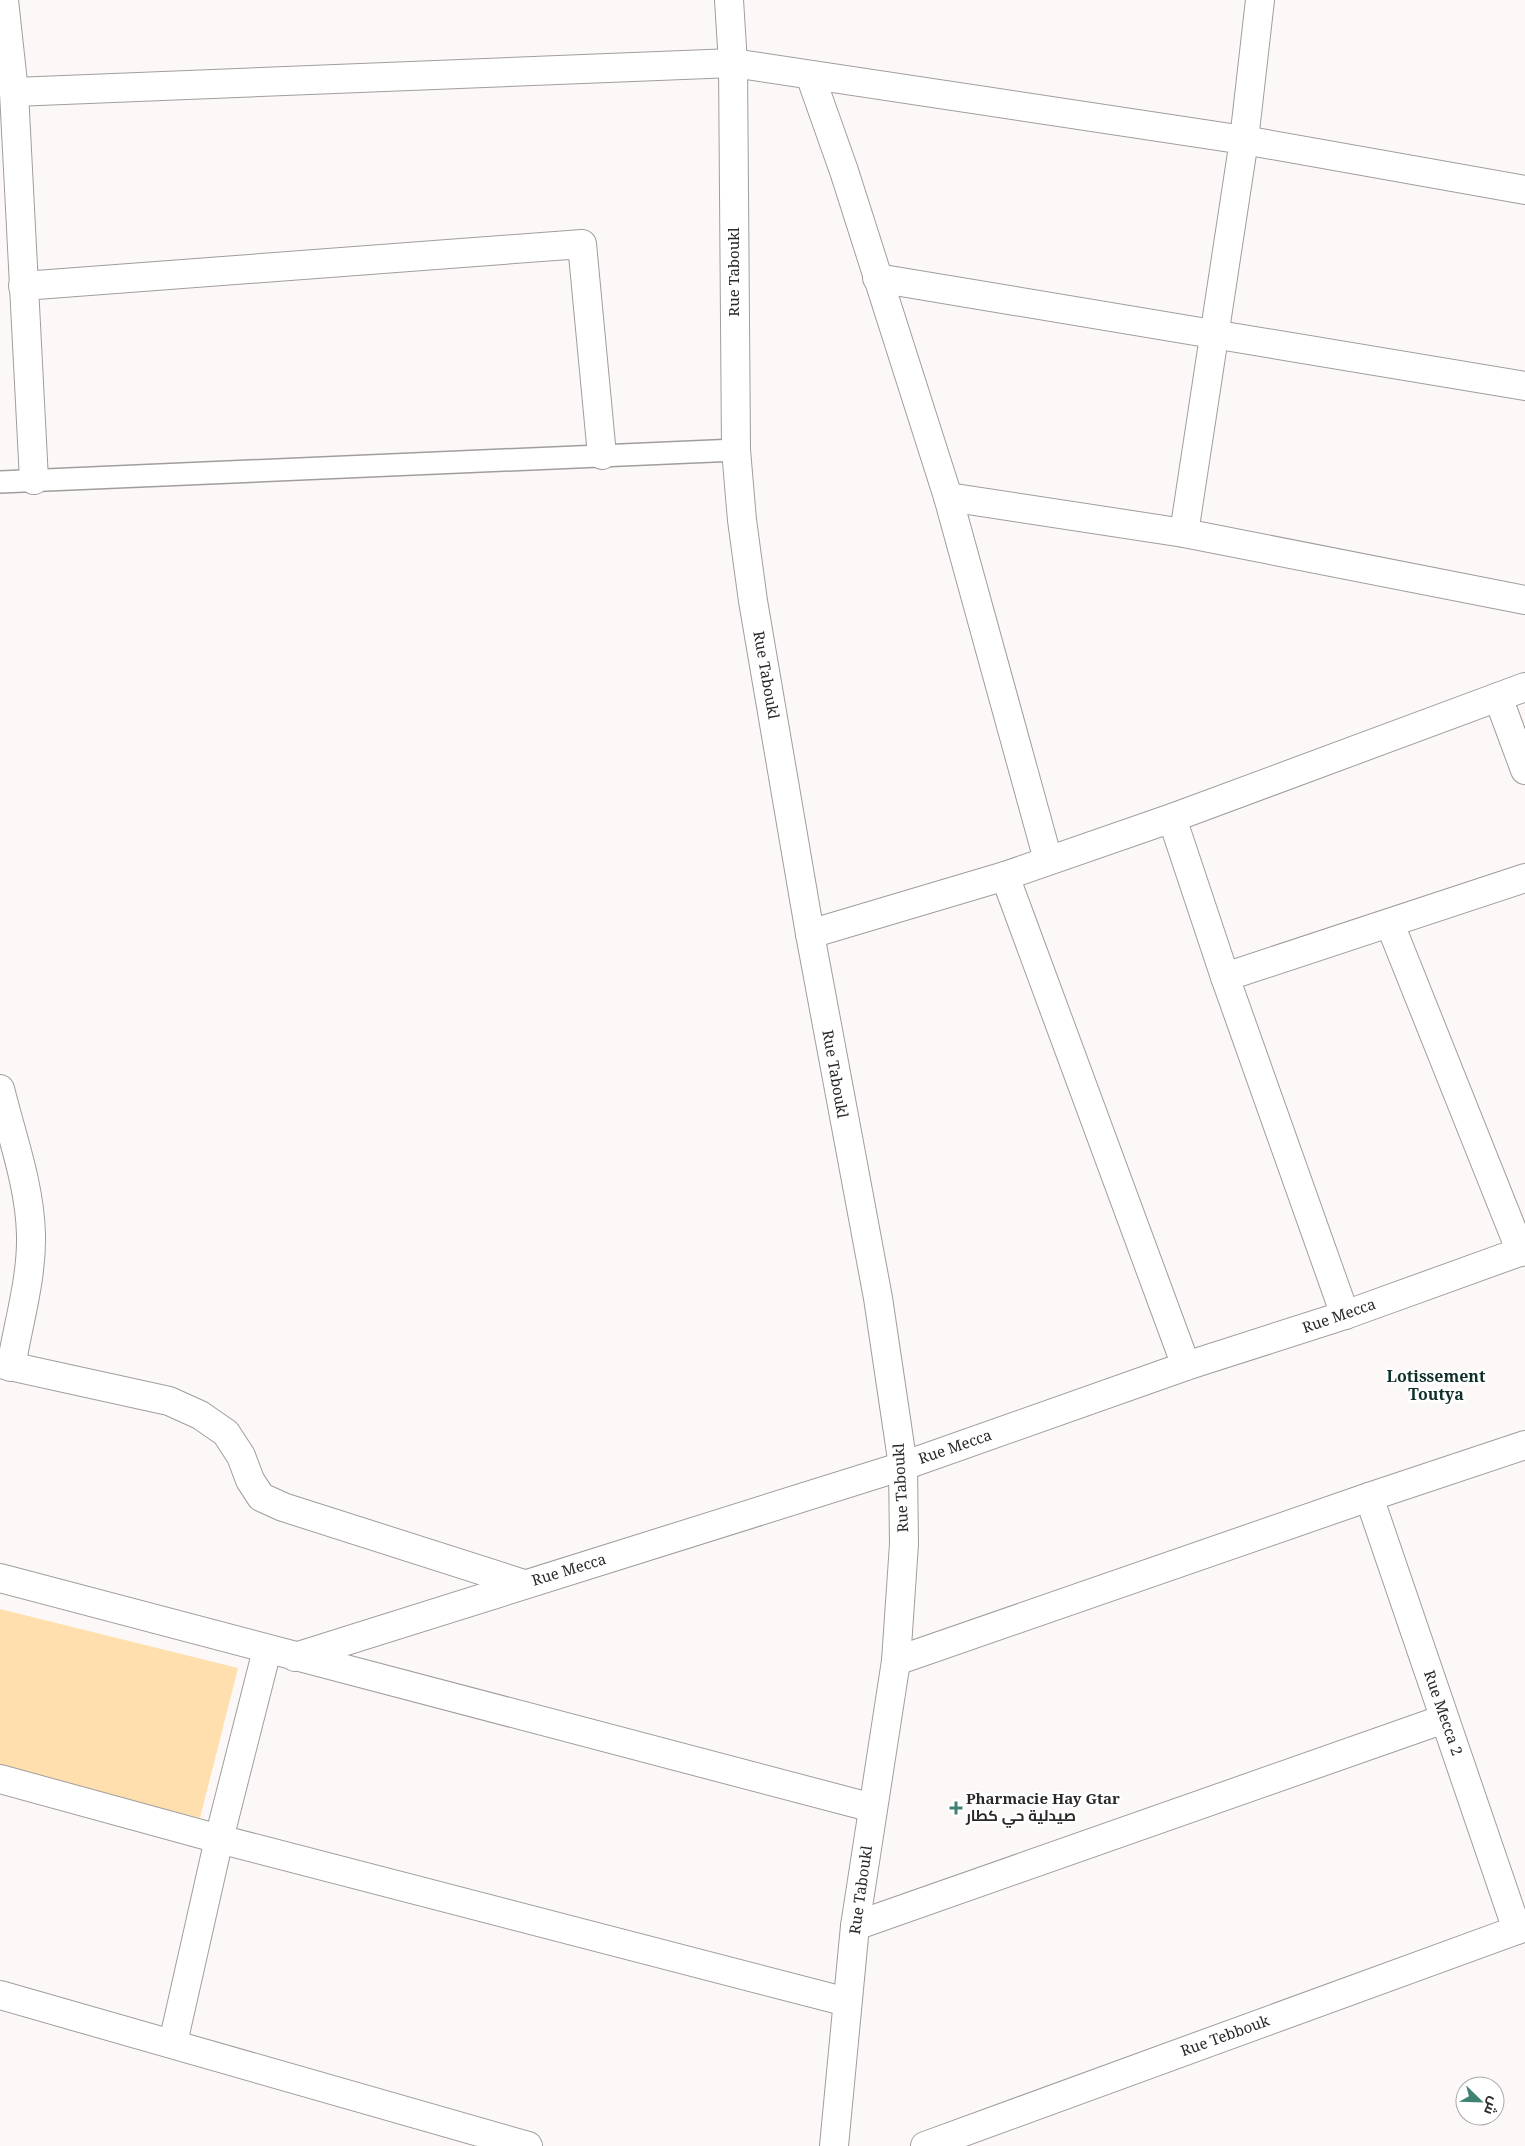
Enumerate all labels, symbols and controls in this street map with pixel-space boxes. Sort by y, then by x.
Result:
street label: Rue Taboukl [723,227,743,317]
street label: Rue Taboukl [749,629,785,721]
street label: Rue Taboukl [818,1028,854,1120]
street label: Rue Mecca [1299,1293,1378,1337]
district label: Lotissement Toutya [1386,1365,1486,1405]
street label: Rue Mecca [915,1424,994,1468]
street label: Rue Taboukl [888,1443,912,1533]
street label: Rue Mecca [529,1548,608,1590]
street label: Rue Mecca 2 [1420,1667,1468,1758]
place label: Pharmacie Hay Gtar صيدلية حي كطار [965,1788,1120,1828]
marker: Pharmacie Hay Gtar صيدلية حي كطار [950,1802,962,1814]
street label: Rue Taboukl [844,1844,876,1935]
street label: Rue Tebbouk [1177,2010,1272,2060]
north arrow [1455,2076,1505,2126]
text: ش [1480,2094,1505,2118]

